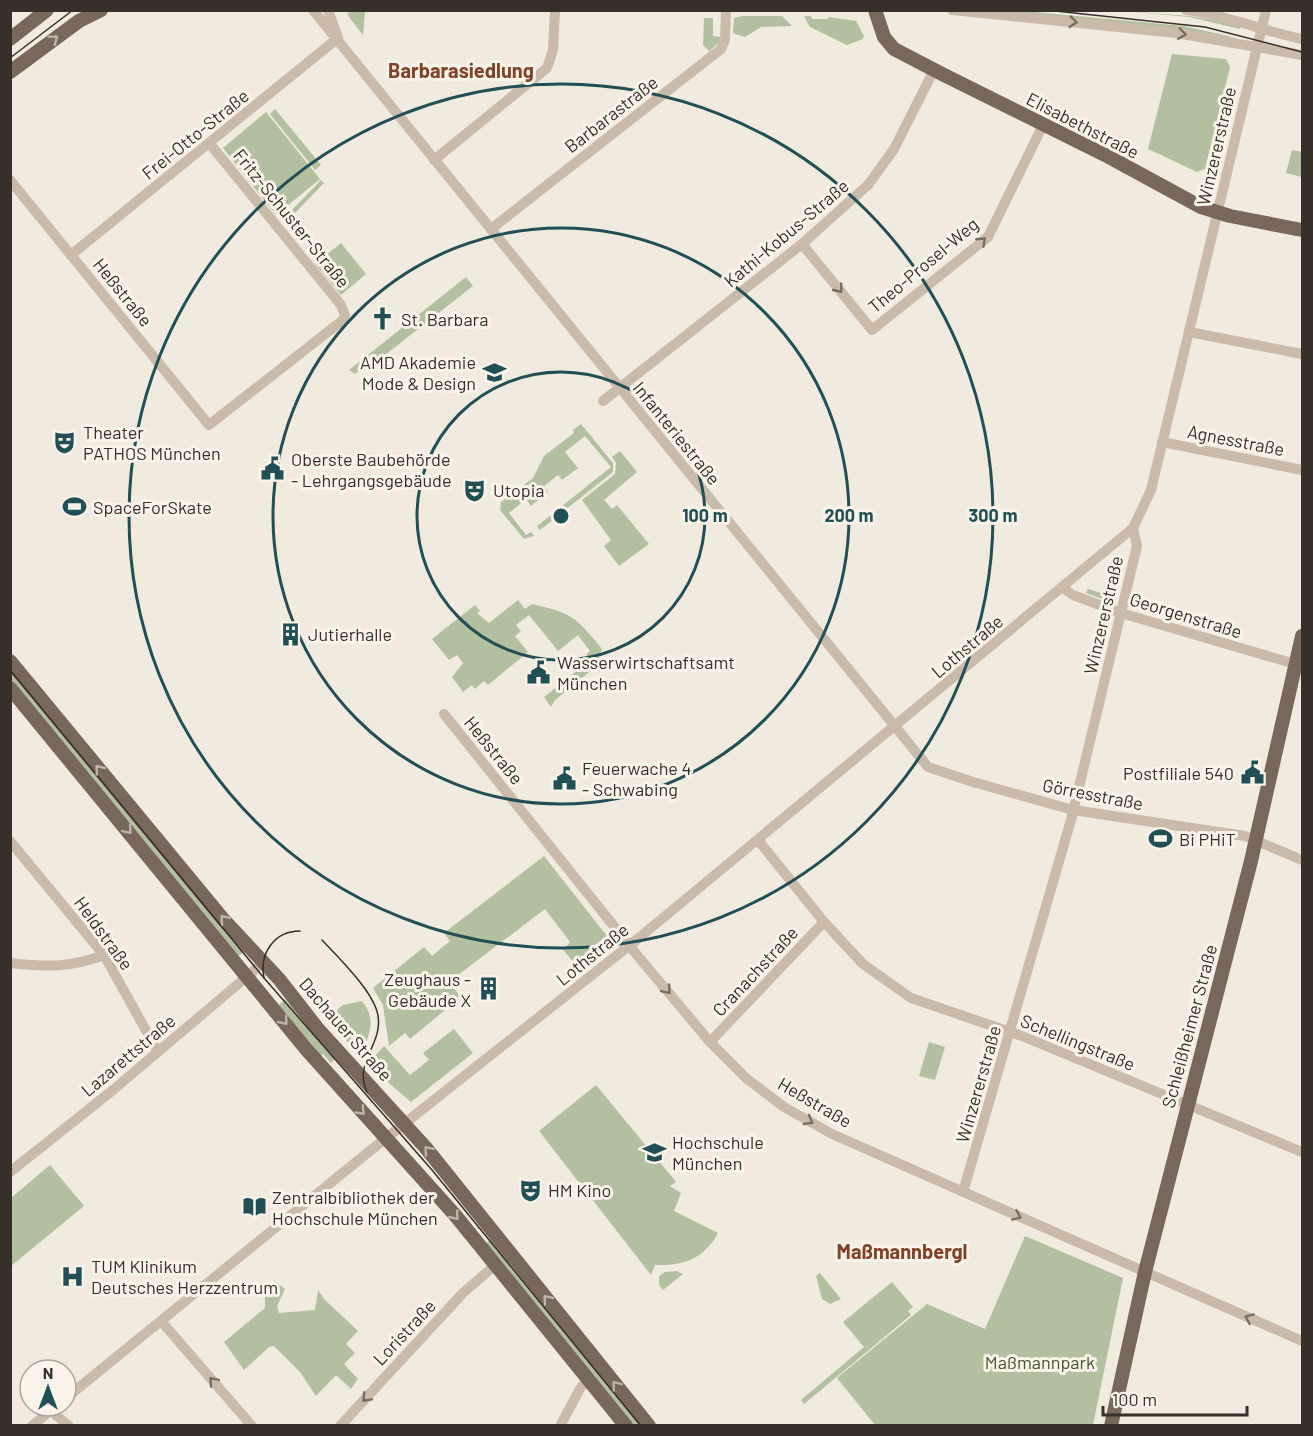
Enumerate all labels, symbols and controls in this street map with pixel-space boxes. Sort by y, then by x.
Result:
one-way arrow [1068,15,1077,28]
one-way arrow [1178,28,1187,40]
one-way arrow [48,36,59,47]
district label: Barbarasiedlung [388,58,534,82]
street label: Barbarastraße [560,71,662,157]
street label: Frei-Otto-Straße [137,84,253,184]
street label: Winzererstraße [1192,85,1240,207]
street label: Elisabethstraße [1023,87,1143,163]
street label: Fritz-Schuster-Straße [229,144,355,292]
street label: Kathi-Kobus-Straße [719,174,853,292]
street label: Theo-Prosel-Weg [864,213,982,317]
one-way arrow [975,237,986,248]
street label: Heßstraße [89,253,157,331]
one-way arrow [831,283,842,294]
church icon: St. Barbara [370,306,396,332]
place label: St. Barbara [401,308,488,330]
place label: AMD Akademie Mode & Design [360,351,476,394]
school or university icon: AMD Akademie Mode & Design [481,359,507,385]
street label: Infanteriestraße [629,377,725,489]
street label: Agnesstraße [1186,420,1286,460]
place label: Theater PATHOS München [83,421,221,464]
theatre icon: Theater PATHOS München [52,429,78,455]
place label: Oberste Baubehörde - Lehrgangsgebäude [291,448,452,491]
public building icon: Oberste Baubehörde - Lehrgangsgebäude [260,456,286,482]
theatre icon: Utopia [462,477,488,503]
place label: Utopia [493,479,544,501]
sports icon: SpaceForSkate [62,494,88,520]
place label: SpaceForSkate [93,496,212,518]
text: 100 m [682,504,728,526]
text: 200 m [824,504,874,526]
text: 300 m [969,504,1017,526]
centre of rings [551,506,571,526]
street label: Winzererstraße [1079,554,1127,676]
street label: Georgenstraße [1127,587,1245,643]
street label: Lothstraße [927,610,1007,682]
building icon: Jutierhalle [277,621,303,647]
place label: Jutierhalle [308,623,392,645]
place label: Wasserwirtschaftsamt München [557,651,735,694]
public building icon: Wasserwirtschaftsamt München [526,659,552,685]
street label: Heßstraße [460,711,528,789]
place label: Feuerwache 4 - Schwabing [582,757,691,800]
public building icon: Postfiliale 540 [1239,760,1265,786]
place label: Postfiliale 540 [1123,762,1234,784]
one-way arrow [96,765,107,776]
public building icon: Feuerwache 4 - Schwabing [551,765,577,791]
street label: Görresstraße [1041,773,1145,815]
one-way arrow [120,823,131,834]
sports icon: Bi PHiT [1148,826,1174,852]
place label: Bi PHiT [1179,828,1236,850]
street label: Heldstraße [70,892,138,974]
one-way arrow [220,915,231,926]
street label: Lothstraße [551,918,633,990]
street label: Cranachstraße [708,921,802,1021]
street label: Schleißheimer Straße [1157,942,1221,1110]
place label: Zeughaus - Gebäude X [384,968,471,1011]
street label: Dachauer Straße [295,973,397,1085]
building icon: Zeughaus - Gebäude X [476,976,502,1002]
one-way arrow [660,983,671,994]
street label: Lazarettstraße [76,1009,180,1101]
street label: Schellingstraße [1017,1009,1139,1075]
one-way arrow [277,1015,288,1026]
street label: Winzererstraße [951,1023,1005,1145]
street label: Heßstraße [774,1072,856,1132]
one-way arrow [354,1105,365,1115]
one-way arrow [803,1114,813,1125]
place label: Hochschule München [672,1131,764,1174]
school or university icon: Hochschule München [641,1139,667,1165]
one-way arrow [424,1146,435,1157]
theatre icon: HM Kino [517,1177,543,1203]
place label: HM Kino [548,1179,611,1201]
place label: Zentralbibliothek der Hochschule München [272,1186,438,1229]
library icon: Zentralbibliothek der Hochschule München [241,1194,267,1220]
one-way arrow [448,1209,459,1220]
one-way arrow [1010,1209,1021,1221]
district label: Maßmannbergl [837,1239,967,1263]
place label: TUM Klinikum Deutsches Herzzentrum [91,1255,278,1298]
hospital icon: TUM Klinikum Deutsches Herzzentrum [60,1263,86,1289]
street label: Loristraße [368,1295,440,1369]
one-way arrow [543,1295,554,1306]
one-way arrow [1244,1313,1255,1325]
park label: Maßmannpark [985,1351,1095,1373]
north arrow [18,1358,78,1418]
text: N [43,1363,53,1382]
one-way arrow [209,1378,220,1388]
scale bar [1103,1379,1247,1417]
one-way arrow [613,1381,624,1392]
text: 100 m [1112,1388,1157,1410]
one-way arrow [362,1391,373,1401]

